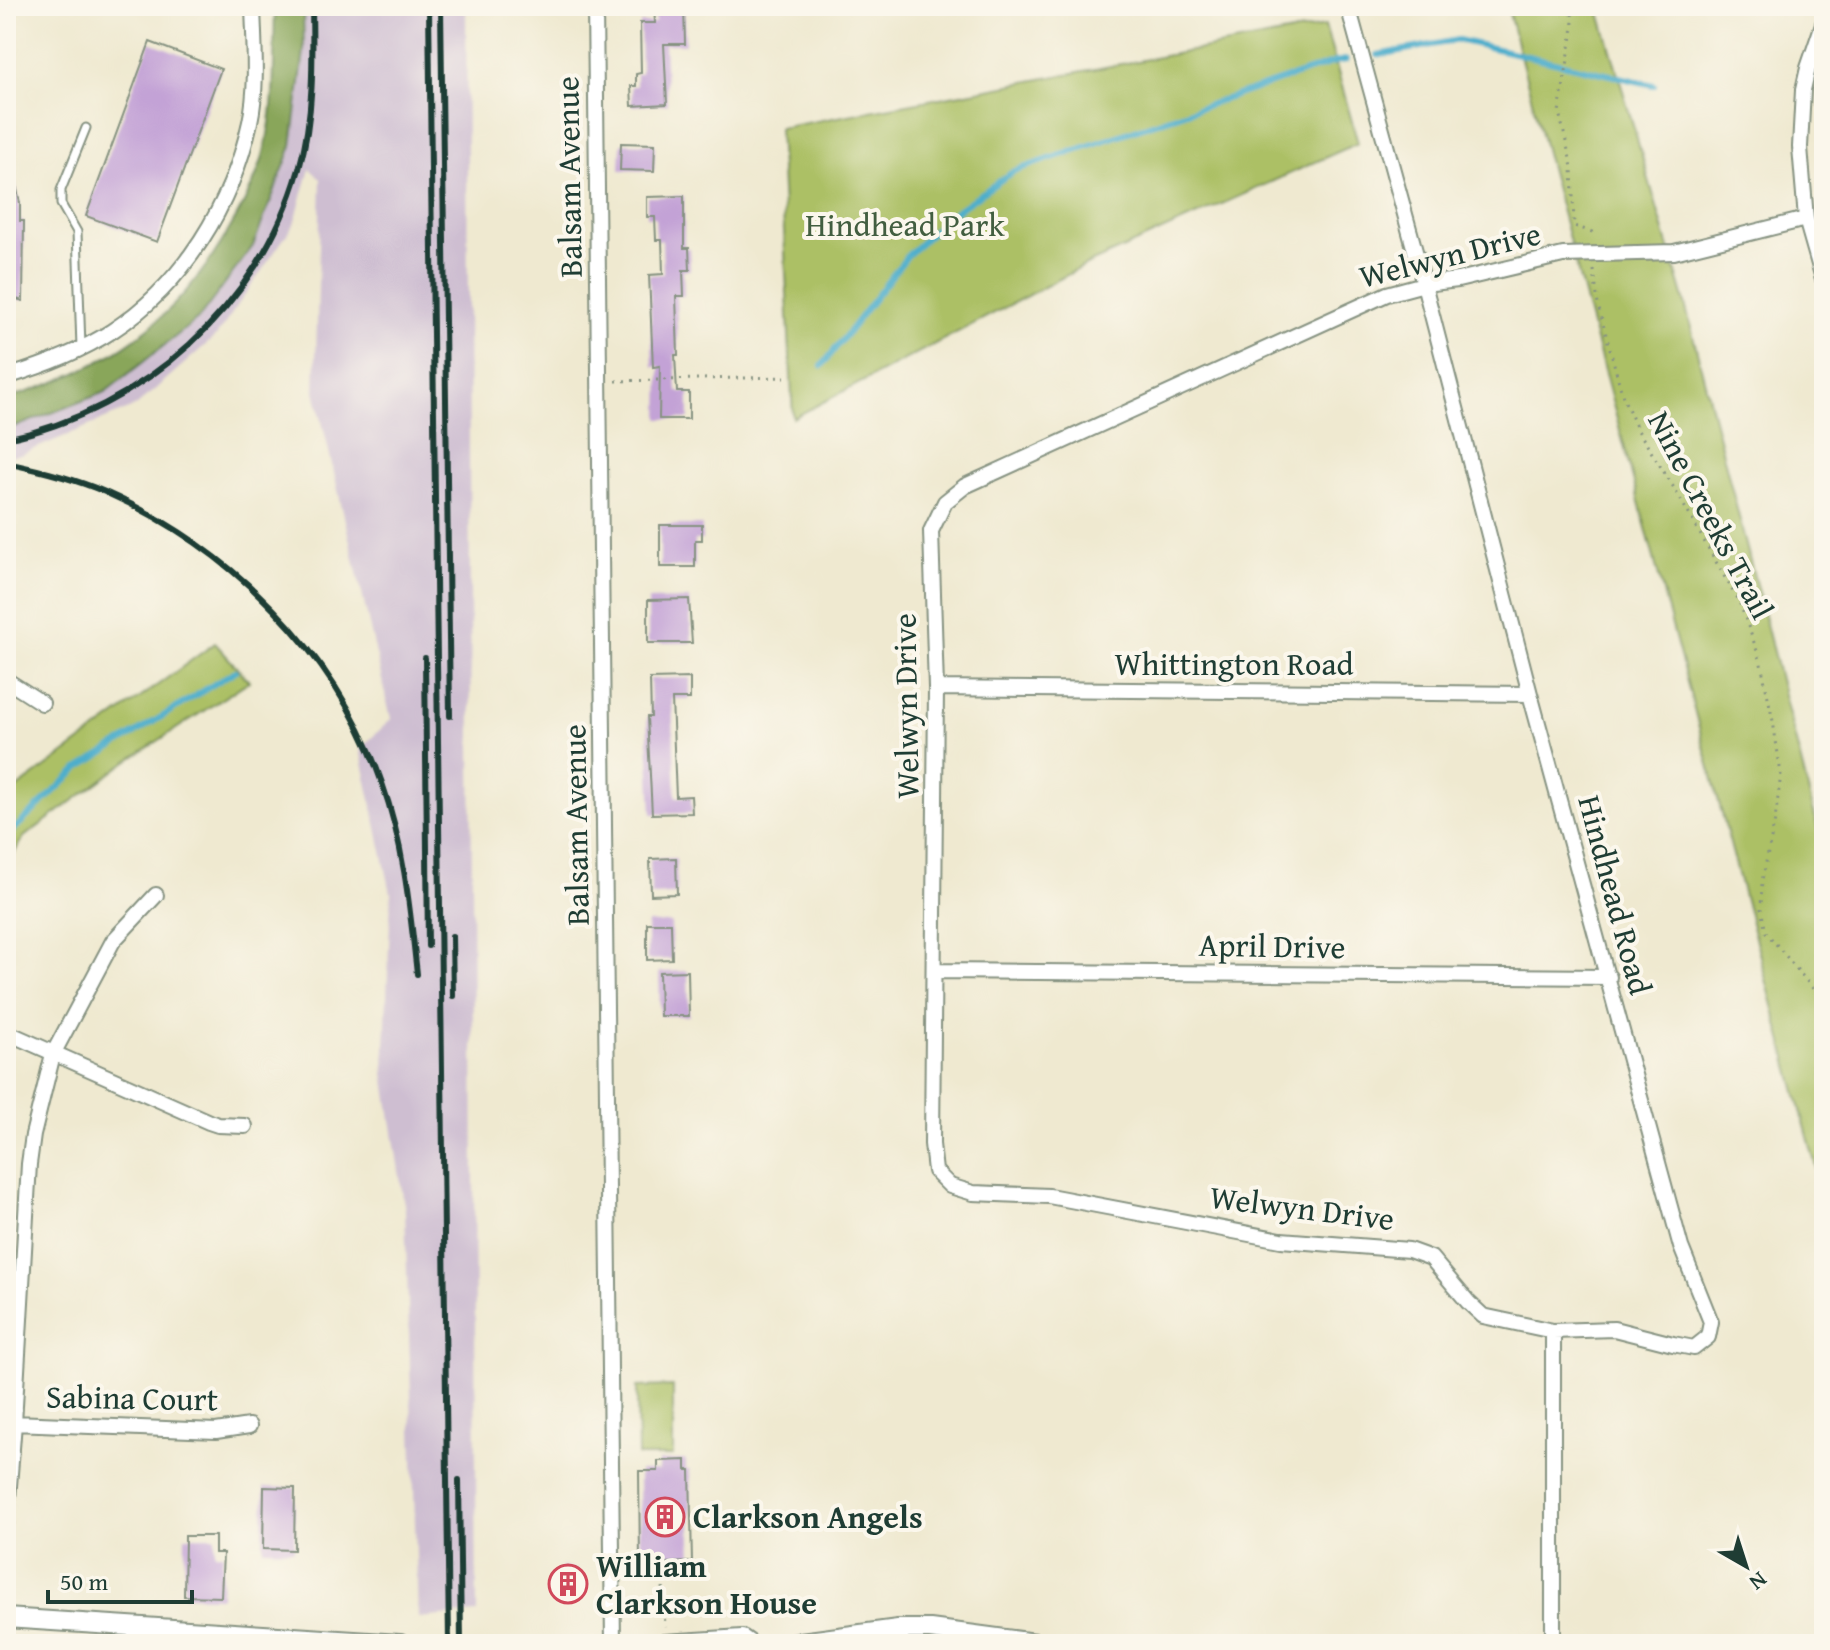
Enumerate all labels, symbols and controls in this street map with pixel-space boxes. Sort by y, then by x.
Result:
street label: Balsam Avenue [543,76,594,278]
park label: Hindhead Park [805,201,1005,248]
street label: Welwyn Drive [1354,209,1546,300]
street label: Nine Creeks Trail [1637,402,1786,627]
street label: Welwyn Drive [880,613,931,799]
street label: Whittington Road [1114,640,1354,687]
street label: Balsam Avenue [550,724,601,926]
street label: Hindhead Road [1566,790,1665,1000]
street label: April Drive [1198,921,1346,970]
street label: Welwyn Drive [1207,1173,1397,1242]
street label: Sabina Court [46,1373,218,1422]
place label: Clarkson Angels [693,1493,923,1540]
building icon: Clarkson Angels [644,1496,686,1538]
north arrow [1706,1526,1786,1606]
place label: William Clarkson House [596,1542,817,1626]
scale bar [48,1554,192,1604]
building icon: William Clarkson House [547,1563,589,1605]
text: 50 m [60,1564,108,1599]
text: N [1743,1564,1774,1599]

